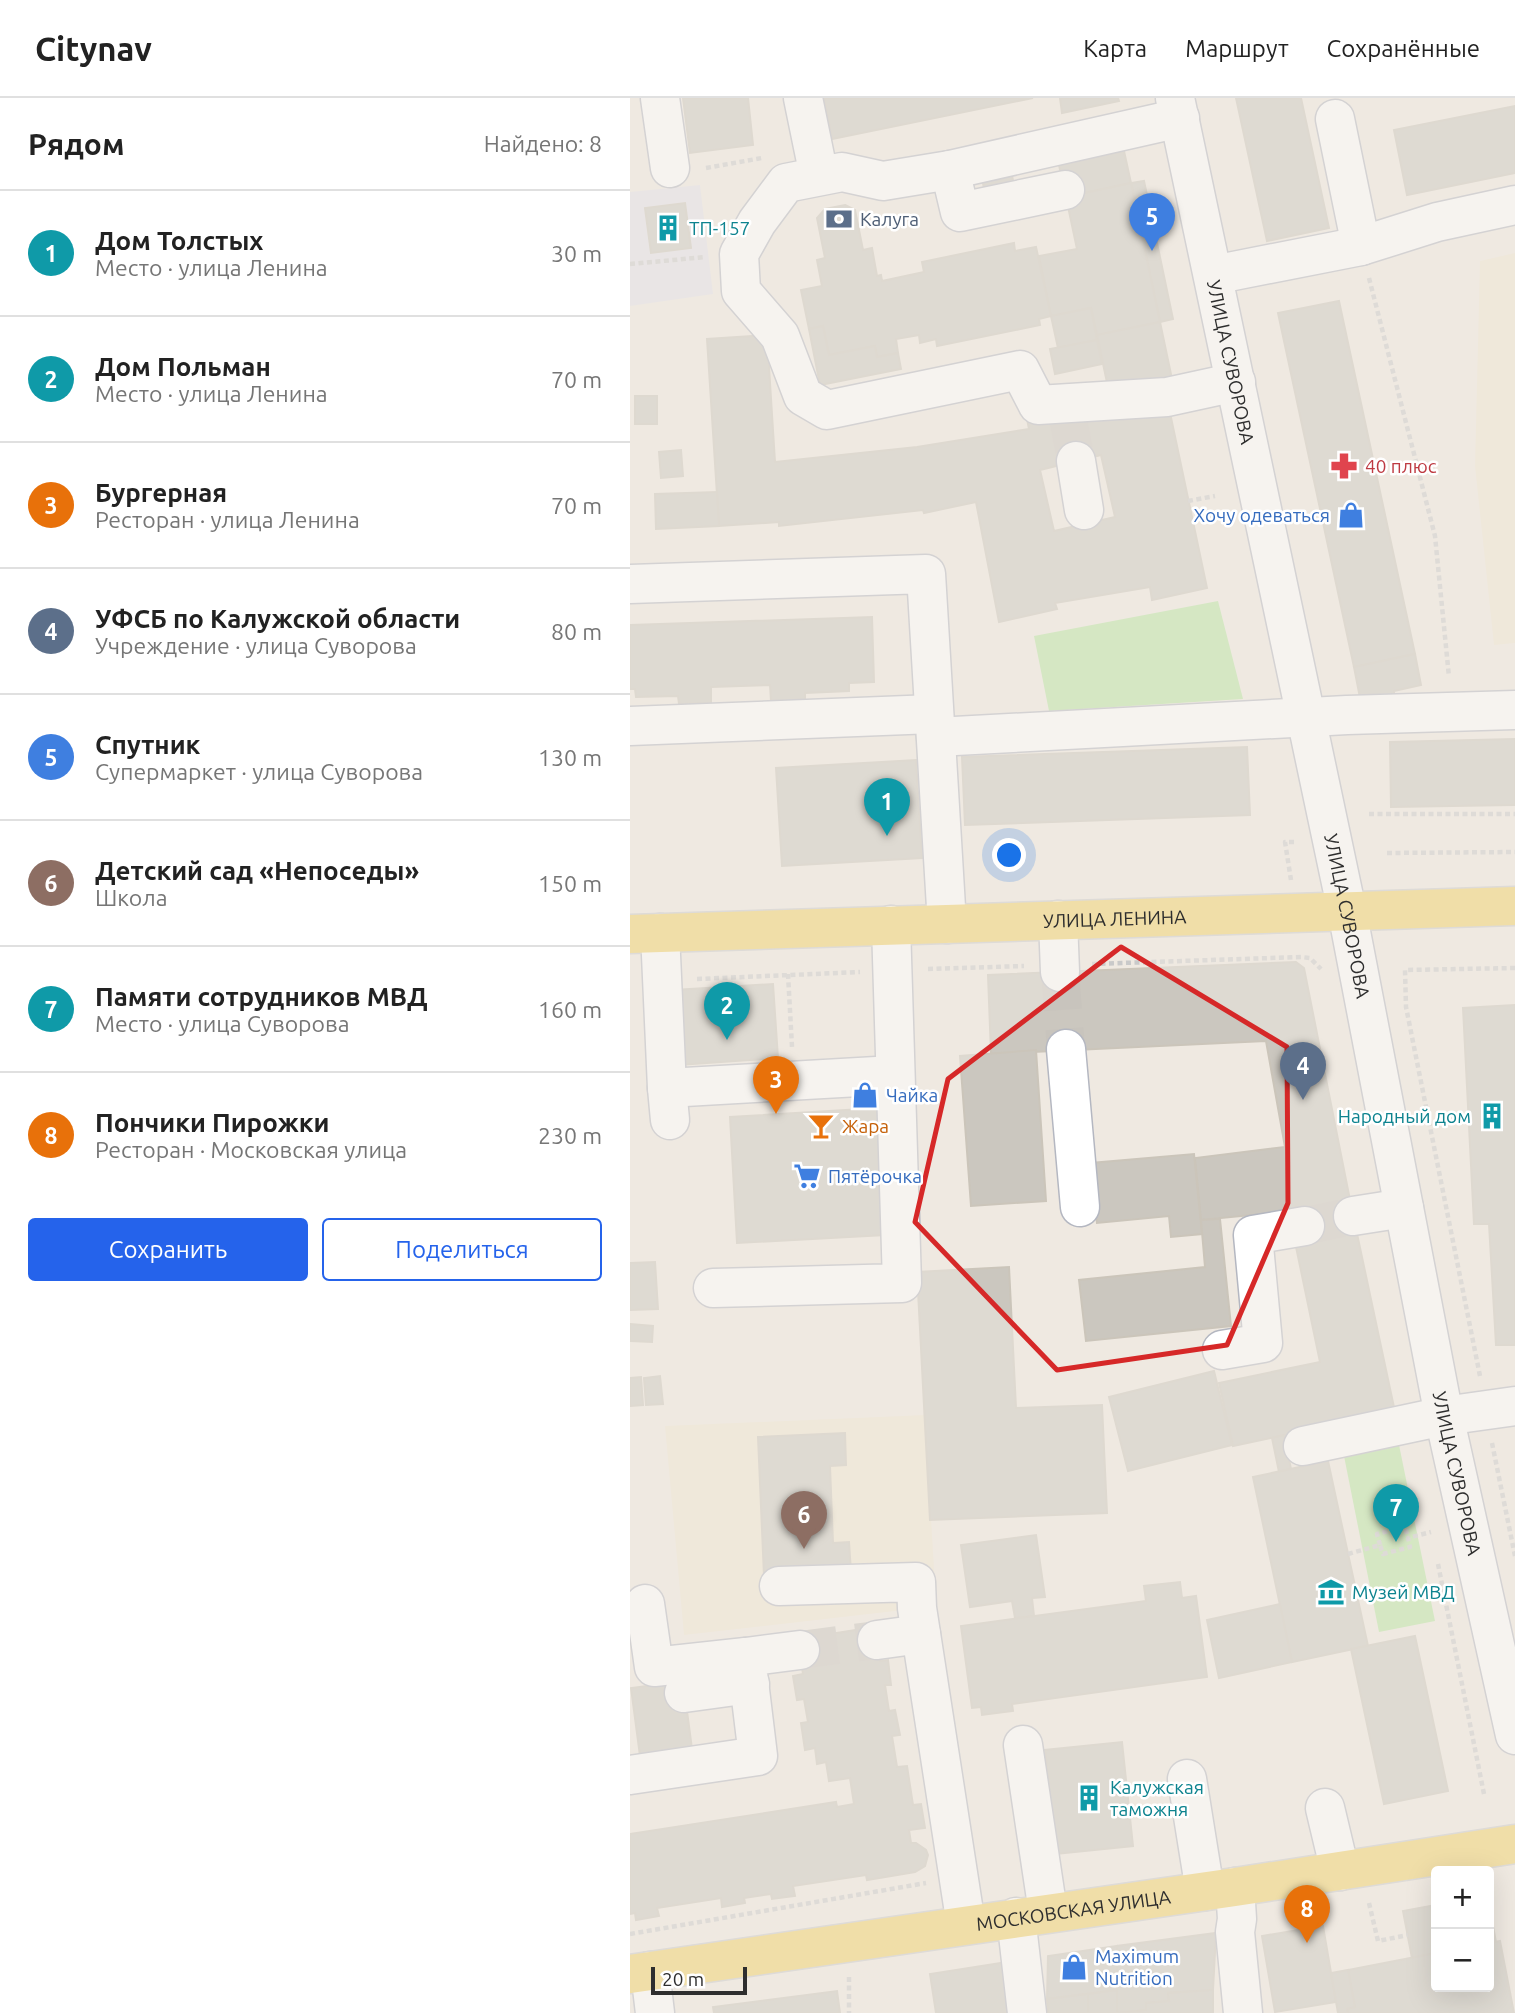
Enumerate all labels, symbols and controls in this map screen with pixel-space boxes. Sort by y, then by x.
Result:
text: Citynav [35,30,152,67]
text: Карта [1083,35,1147,62]
text: Маршрут [1185,35,1289,62]
text: Сохранённые [1327,35,1480,62]
text: Рядом [28,127,124,161]
text: Найдено: 8 [484,131,602,156]
pin: 5 [1129,193,1175,251]
bank icon: Калуга [824,204,854,234]
place label: Калуга [860,208,919,230]
building icon: ТП-157 [653,213,683,243]
place label: ТП-157 [689,217,750,239]
text: Дом Толстых [95,226,263,255]
text: 1 [45,241,57,266]
text: 30 m [551,241,602,266]
text: Место · улица Ленина [95,255,328,280]
street label: УЛИЦА СУВОРОВА [1203,278,1259,447]
text: Дом Польман [95,352,271,381]
text: 2 [45,367,57,392]
text: 70 m [551,367,602,392]
text: Место · улица Ленина [95,381,328,406]
pharmacy icon: 40 плюс [1329,451,1359,481]
place label: 40 плюс [1365,455,1437,477]
text: Бургерная [95,478,227,507]
text: 3 [45,493,57,518]
text: 70 m [551,493,602,518]
shop icon: Хочу одеваться [1336,500,1366,530]
place label: Хочу одеваться [1194,504,1330,526]
text: Ресторан · улица Ленина [95,507,360,532]
text: УФСБ по Калужской области [95,604,460,633]
text: 4 [45,619,57,644]
text: 80 m [551,619,602,644]
text: Учреждение · улица Суворова [95,633,417,658]
text: Спутник [95,730,200,759]
text: 5 [45,745,57,770]
text: 130 m [538,745,602,770]
text: Супермаркет · улица Суворова [95,759,423,784]
pin: 1 [864,778,910,836]
street label: УЛИЦА СУВОРОВА [1320,832,1375,1001]
your location [992,838,1026,872]
text: Детский сад «Непоседы» [95,856,419,885]
text: 6 [45,871,57,896]
text: 150 m [538,871,602,896]
text: Школа [95,885,167,910]
street label: УЛИЦА ЛЕНИНА [1043,905,1187,932]
text: Памяти сотрудников МВД [95,982,428,1011]
pin: 2 [704,982,750,1040]
text: 7 [45,997,57,1022]
text: 160 m [538,997,602,1022]
text: Место · улица Суворова [95,1011,350,1036]
pin: 4 [1280,1042,1326,1100]
pin: 3 [753,1056,799,1114]
shop icon: Чайка [850,1080,880,1110]
place label: Чайка [886,1084,938,1106]
building icon: Народный дом [1477,1101,1507,1131]
place label: Народный дом [1338,1105,1471,1127]
text: Пончики Пирожки [95,1108,330,1137]
bar icon: Жара [806,1111,836,1141]
place label: Жара [842,1115,889,1137]
text: 8 [45,1123,57,1148]
text: 230 m [538,1123,602,1148]
text: Ресторан · Московская улица [95,1137,407,1162]
supermarket icon: Пятёрочка [792,1161,822,1191]
place label: Пятёрочка [828,1165,922,1187]
button: Сохранить [28,1218,308,1281]
button: Поделиться [322,1218,602,1281]
street label: УЛИЦА СУВОРОВА [1429,1390,1486,1558]
pin: 7 [1373,1484,1419,1542]
pin: 6 [781,1491,827,1549]
museum icon: Музей МВД [1316,1577,1346,1607]
place label: Музей МВД [1352,1581,1455,1603]
place label: Калужская таможня [1110,1776,1204,1820]
building icon: Калужская таможня [1074,1783,1104,1813]
map controls [1431,1866,1494,1992]
button: + [1431,1866,1494,1929]
street label: МОСКОВСКАЯ УЛИЦА [975,1885,1173,1935]
pin: 8 [1284,1885,1330,1943]
button: − [1431,1929,1494,1992]
place label: Maximum Nutrition [1095,1945,1179,1989]
shop icon: Maximum Nutrition [1059,1952,1089,1982]
scale bar [651,1964,747,1996]
text: 20 m [662,1968,704,1990]

